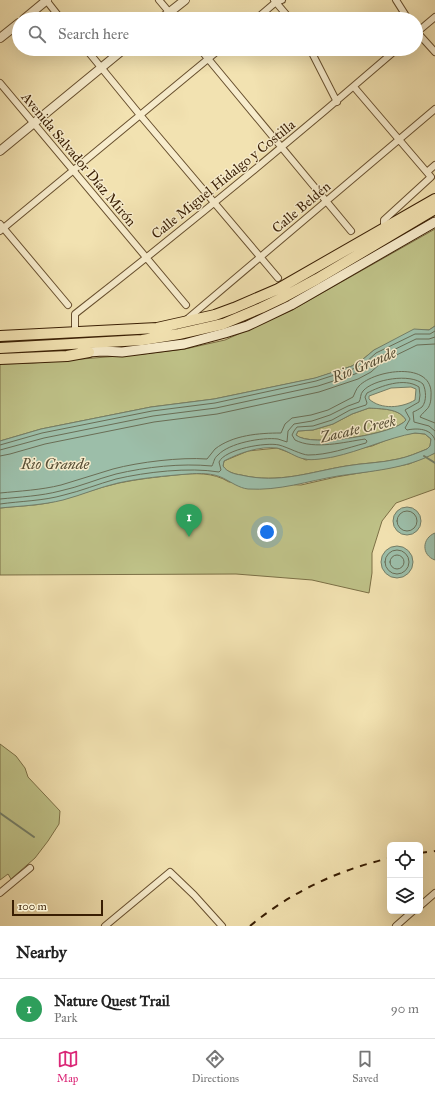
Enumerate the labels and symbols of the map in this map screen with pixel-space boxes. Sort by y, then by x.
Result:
street label: Avenida Salvador Díaz Mirón [17,88,140,230]
street label: Calle Miguel Hidalgo y Costilla [148,116,299,243]
street label: Calle Beldén [269,178,334,237]
water label: Rio Grande [328,343,399,387]
water label: Zacate Creek [317,411,398,447]
water label: Rio Grande [20,455,90,473]
pin: 1 [176,504,202,537]
your location [257,522,277,542]
scale bar [12,898,103,917]

